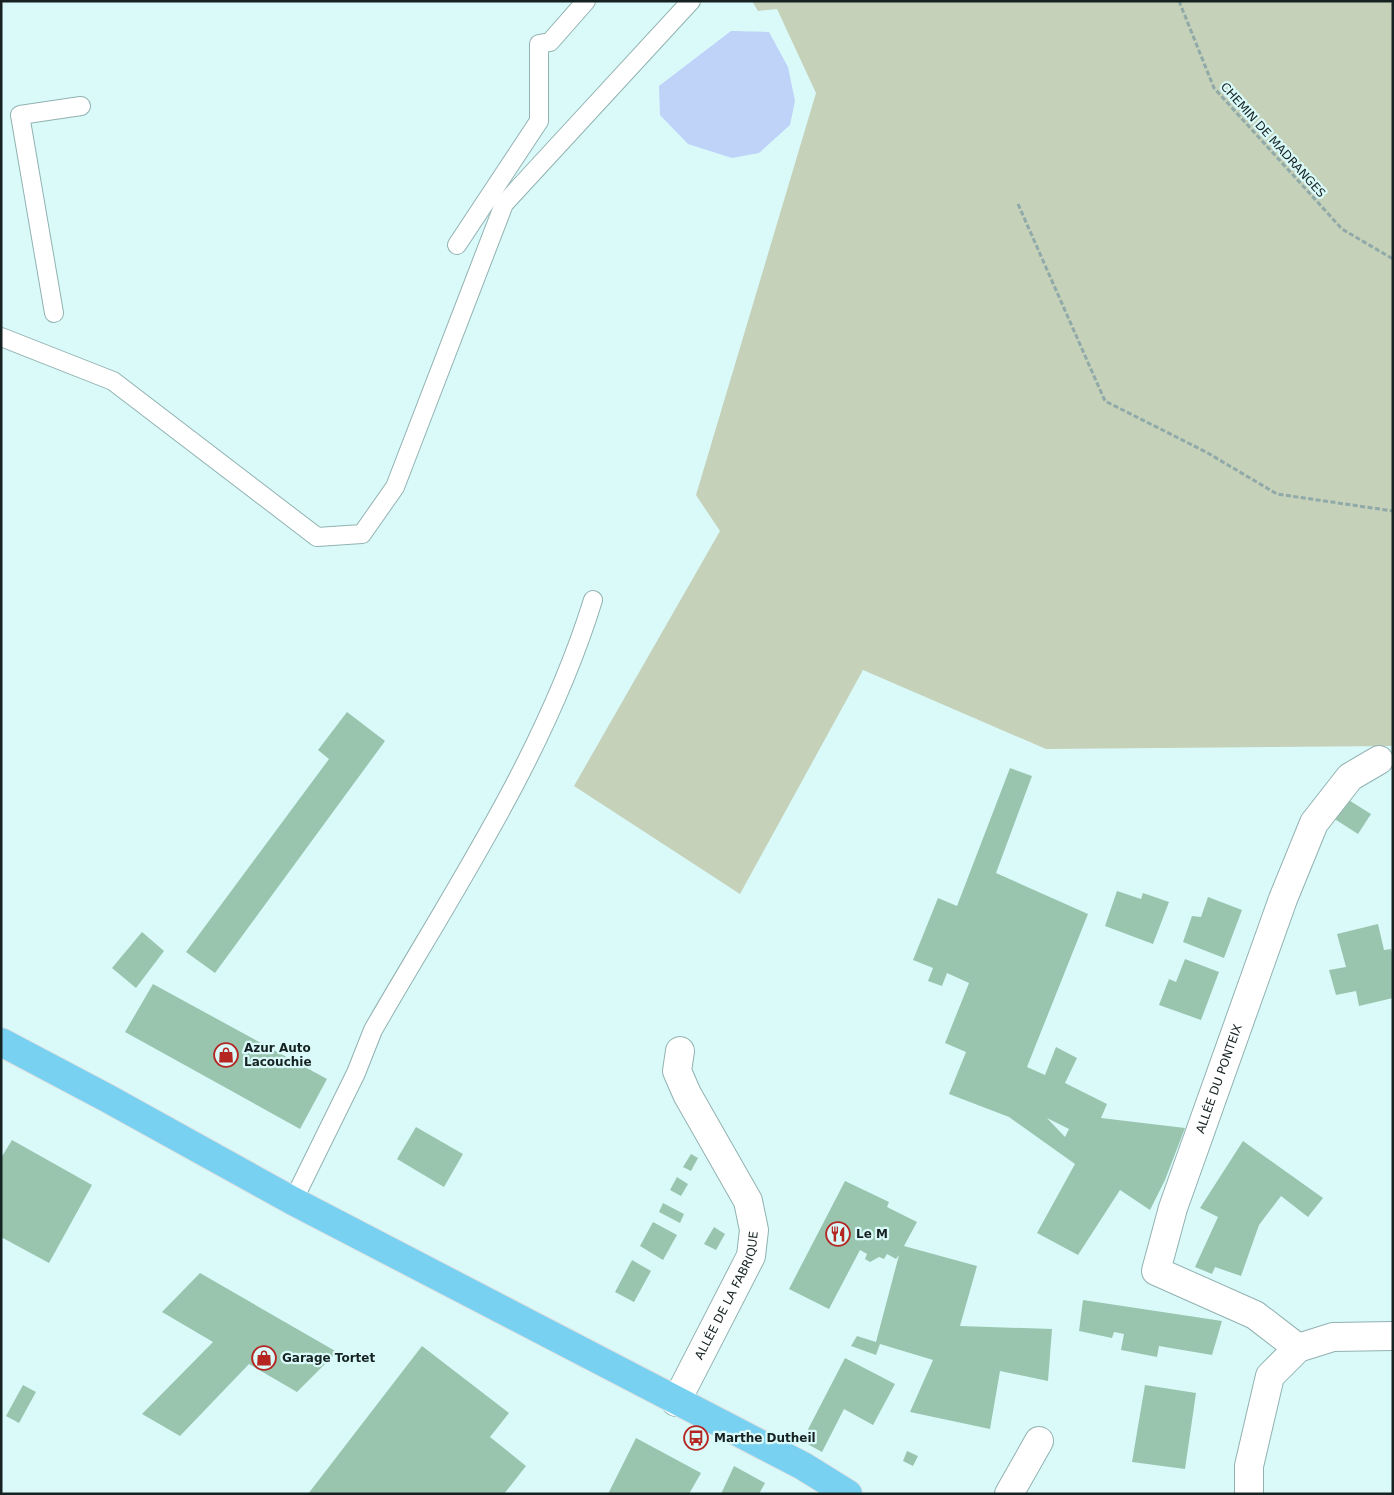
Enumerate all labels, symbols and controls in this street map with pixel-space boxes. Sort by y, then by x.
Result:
street label: CHEMIN DE MADRANGES [1218,80,1328,200]
street label: ALLÉE DU PONTEIX [1193,1022,1245,1135]
place label: Azur Auto Lacouchie [244,1041,312,1069]
shop icon: Azur Auto Lacouchie [213,1042,239,1068]
restaurant icon: Le M [825,1221,851,1247]
place label: Le M [856,1227,888,1241]
street label: ALLÉE DE LA FABRIQUE [692,1230,761,1362]
shop icon: Garage Tortet [251,1345,277,1371]
place label: Garage Tortet [282,1351,375,1365]
bus stop icon: Marthe Dutheil [683,1425,709,1451]
place label: Marthe Dutheil [714,1431,816,1445]

